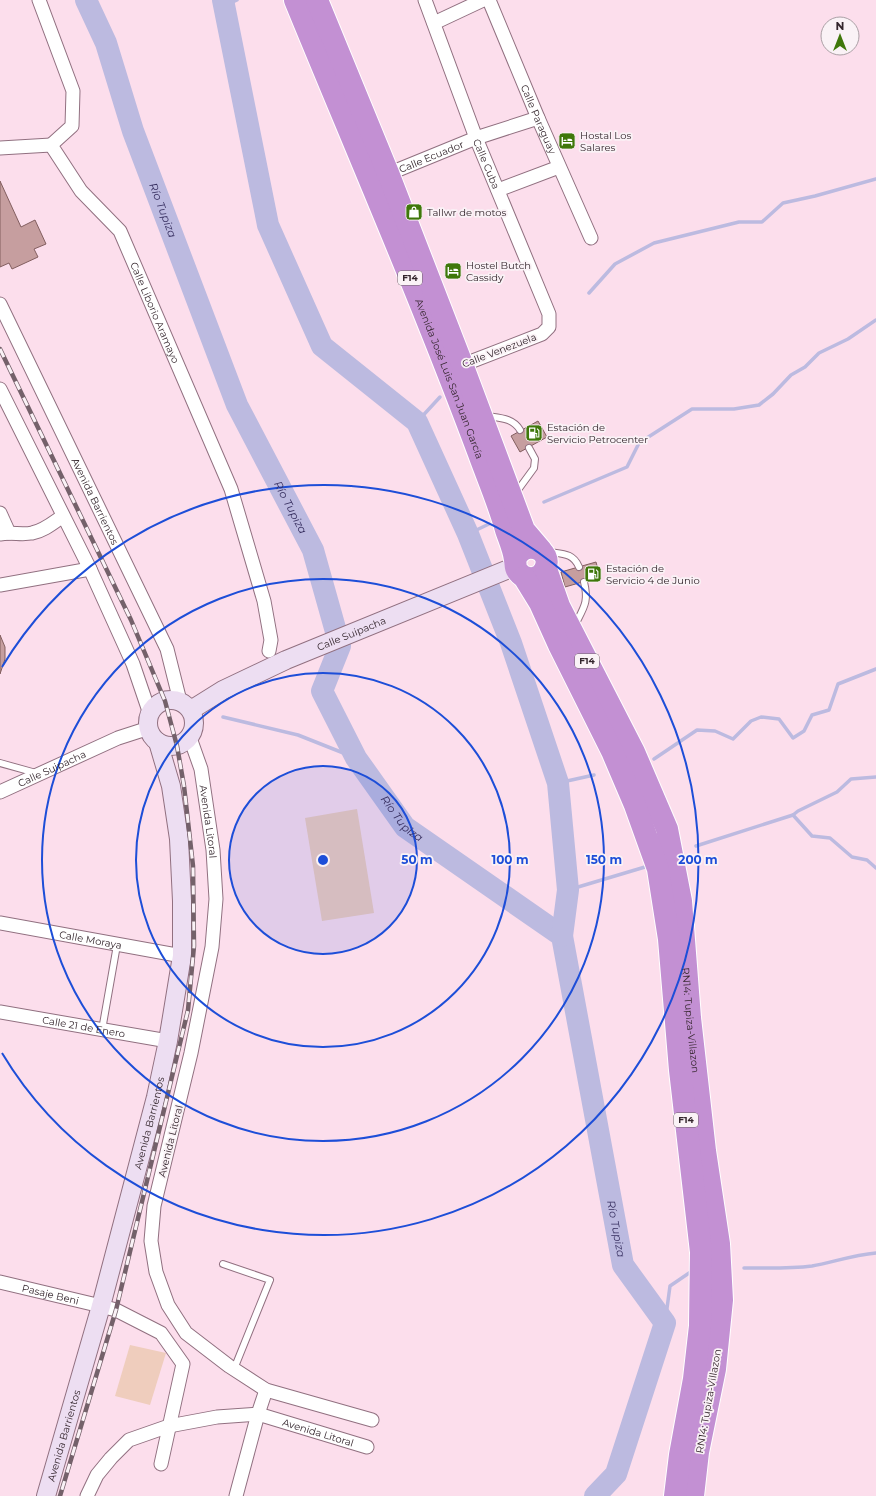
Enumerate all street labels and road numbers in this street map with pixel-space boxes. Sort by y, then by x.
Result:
street label: Calle Paraguay [518,83,559,156]
street label: Calle Cuba [470,137,502,191]
street label: Calle Ecuador [397,138,466,176]
street label: Calle Liborio Aramayo [127,260,182,365]
road number: F14 [398,271,422,285]
street label: Avenida José Luis San Juan García [412,297,486,461]
street label: Calle Venezuela [460,330,538,371]
street label: Avenida Barrientos [68,456,122,547]
street label: Calle Suipacha [315,614,388,654]
road number: F14 [575,654,599,668]
street label: Calle Suipacha [16,748,88,790]
street label: Avenida Litoral [196,784,219,859]
street label: Calle Moraya [58,928,123,952]
street label: RN14: Tupiza-Villazon [679,967,702,1074]
street label: Calle 21 de Enero [41,1013,126,1041]
street label: Avenida Barrientos [131,1076,167,1171]
street label: Avenida Litoral [155,1104,186,1178]
road number: F14 [674,1113,698,1127]
street label: Pasaje Beni [21,1281,80,1308]
street label: RN14: Tupiza-Villazon [693,1348,724,1454]
street label: Avenida Barrientos [45,1388,83,1483]
street label: Avenida Litoral [281,1416,355,1450]

